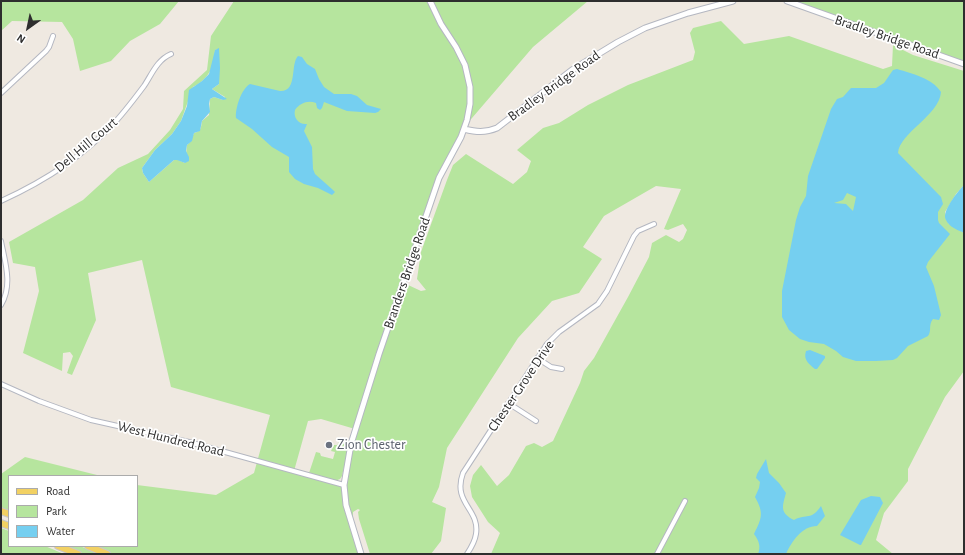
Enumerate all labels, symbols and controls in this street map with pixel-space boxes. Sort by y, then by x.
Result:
north arrow [8,8,48,48]
street label: Bradley Bridge Road [832,11,942,63]
text: N [15,32,27,45]
street label: Bradley Bridge Road [505,47,603,125]
street label: Dell Hill Court [51,114,121,176]
street label: Branders Bridge Road [380,215,434,331]
street label: Chester Grove Drive [484,337,558,435]
street label: West Hundred Road [116,418,226,460]
place label: Zion Chester [337,437,405,453]
marker: Zion Chester [324,440,334,450]
legend [8,475,138,547]
text: Road [46,485,70,497]
text: Park [46,505,67,517]
text: Water [46,525,75,537]

